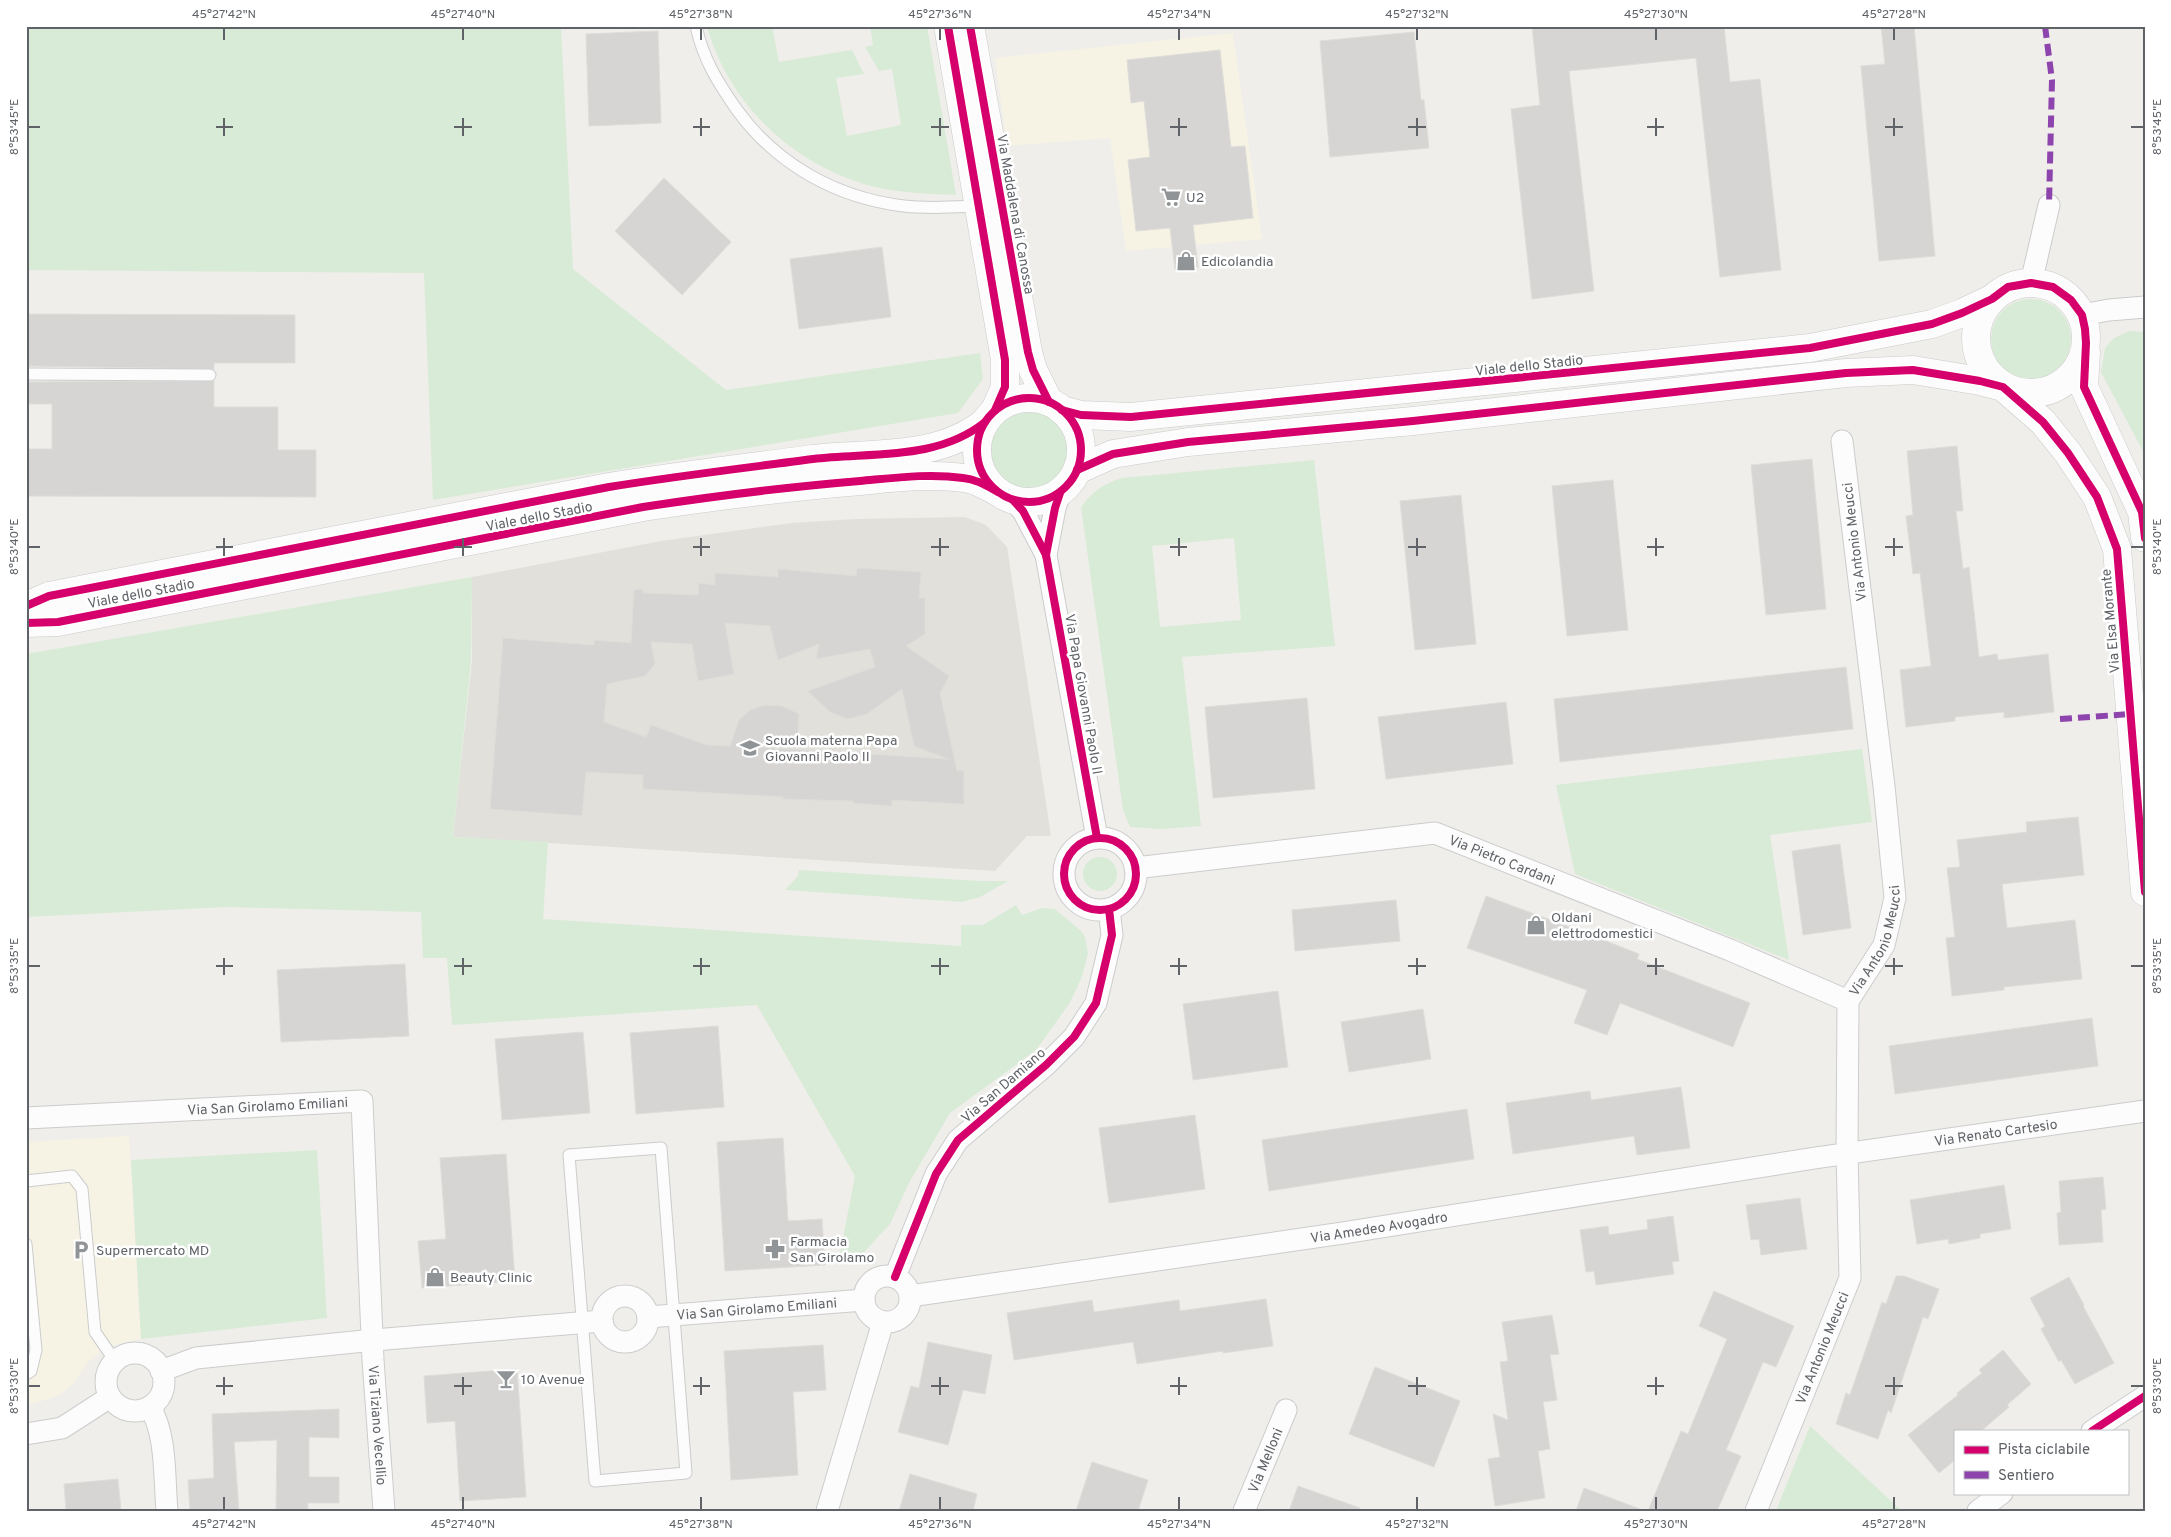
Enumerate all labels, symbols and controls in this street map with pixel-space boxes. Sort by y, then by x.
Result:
text: 45°27'42"N [192,7,256,23]
text: 45°27'40"N [431,7,495,23]
text: 45°27'38"N [669,7,733,23]
text: 45°27'36"N [908,7,972,23]
text: 45°27'34"N [1147,7,1211,23]
text: 45°27'32"N [1385,7,1449,23]
text: 45°27'30"N [1624,7,1688,23]
text: 45°27'28"N [1862,7,1926,23]
text: 8°53'45"E [7,99,23,155]
text: 8°53'45"E [2150,99,2166,155]
street label: Via Maddalena di Canossa [992,133,1037,296]
supermarket icon: U2 [1160,186,1182,208]
place label: U2 [1186,190,1204,207]
shop icon: Edicolandia [1175,250,1197,272]
place label: Edicolandia [1201,254,1273,271]
street label: Viale dello Stadio [1474,352,1584,381]
street label: Via Antonio Meucci [1840,481,1871,602]
street label: Viale dello Stadio [484,499,594,536]
text: 8°53'40"E [7,519,23,575]
text: 8°53'40"E [2150,519,2166,575]
street label: Via Elsa Morante [2098,568,2125,674]
street label: Viale dello Stadio [86,576,196,613]
street label: Via Papa Giovanni Paolo II [1060,613,1105,776]
place label: Scuola materna Papa Giovanni Paolo II [765,733,897,766]
school or university icon: Scuola materna Papa Giovanni Paolo II [739,737,761,759]
street label: Via Pietro Cardani [1446,832,1557,890]
street label: Via Antonio Meucci [1846,884,1905,1000]
place label: Oldani elettrodomestici [1551,910,1653,943]
shop icon: Oldani elettrodomestici [1525,914,1547,936]
text: 8°53'35"E [7,938,23,994]
text: 8°53'35"E [2150,938,2166,994]
street label: Via San Damiano [958,1045,1050,1127]
street label: Via San Girolamo Emiliani [187,1095,349,1120]
street label: Via Renato Cartesio [1933,1117,2059,1151]
street label: Via Amedeo Avogadro [1309,1209,1449,1248]
place label: Farmacia San Girolamo [790,1234,874,1267]
pharmacy icon: Farmacia San Girolamo [764,1238,786,1260]
parking icon: Supermercato MD [70,1239,92,1261]
place label: Supermercato MD [96,1243,209,1260]
shop icon: Beauty Clinic [424,1266,446,1288]
place label: Beauty Clinic [450,1270,532,1287]
street label: Via Antonio Meucci [1793,1290,1854,1407]
street label: Via San Girolamo Emiliani [676,1295,838,1325]
text: 8°53'30"E [7,1358,23,1414]
text: 8°53'30"E [2150,1358,2166,1414]
street label: Via Tiziano Vecellio [363,1365,389,1486]
bar icon: 10 Avenue [495,1368,517,1390]
place label: 10 Avenue [521,1372,585,1389]
street label: Via Melloni [1245,1426,1288,1496]
legend [1954,1430,2128,1494]
text: Pista ciclabile [1998,1441,2090,1460]
text: Sentiero [1998,1467,2054,1486]
text: 45°27'42"N [192,1517,256,1533]
text: 45°27'40"N [431,1517,495,1533]
text: 45°27'38"N [669,1517,733,1533]
text: 45°27'36"N [908,1517,972,1533]
text: 45°27'34"N [1147,1517,1211,1533]
text: 45°27'32"N [1385,1517,1449,1533]
text: 45°27'30"N [1624,1517,1688,1533]
text: 45°27'28"N [1862,1517,1926,1533]

